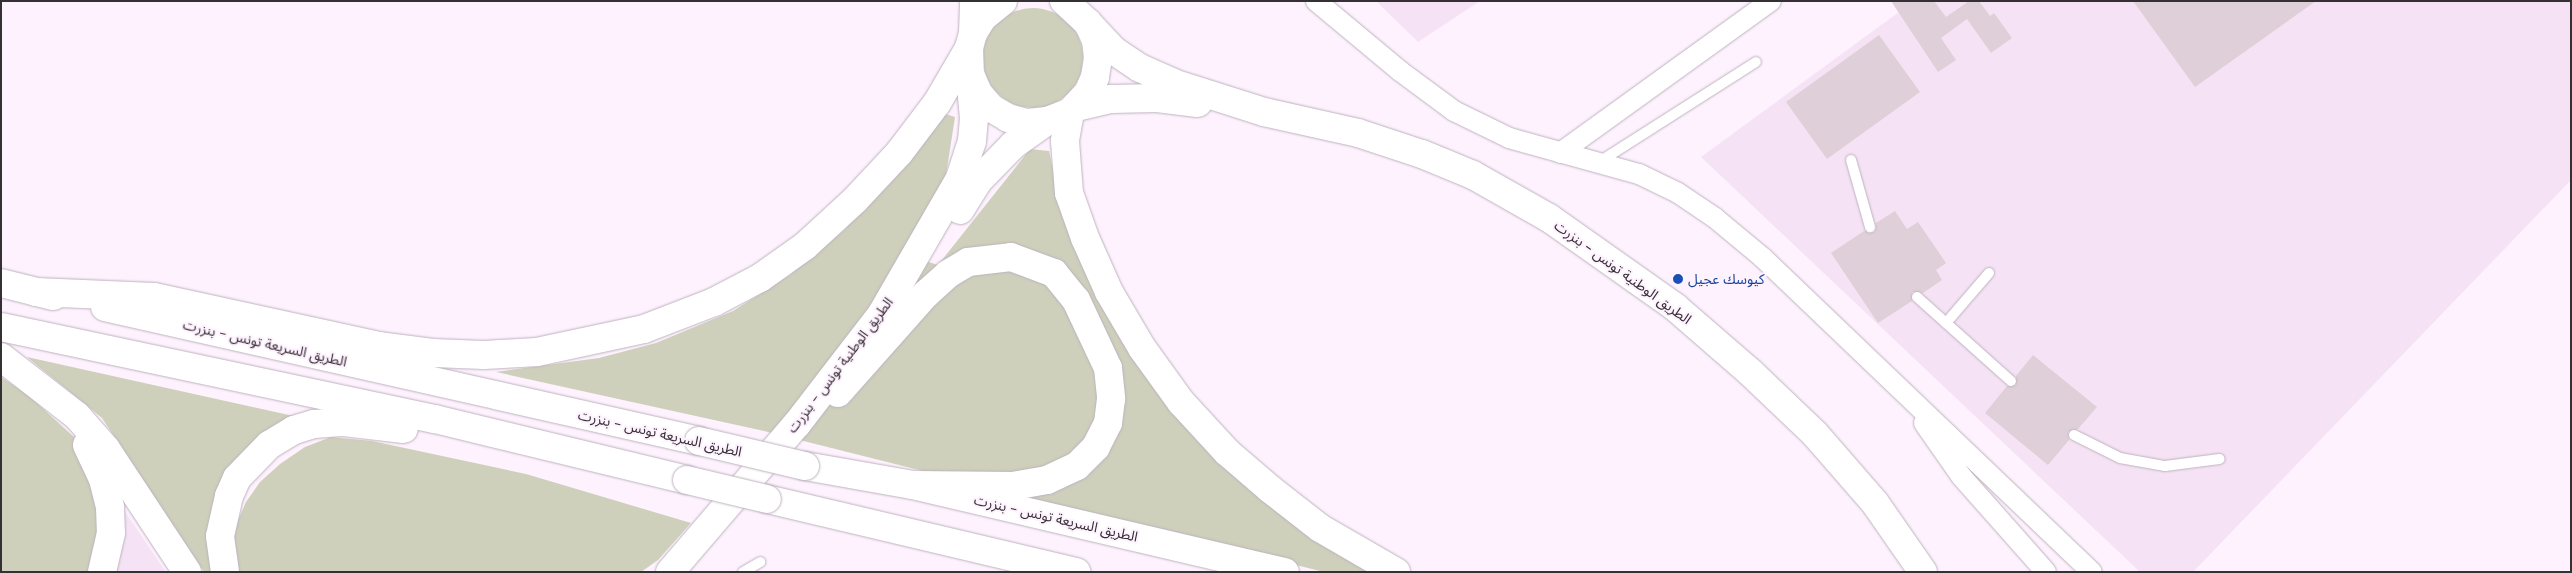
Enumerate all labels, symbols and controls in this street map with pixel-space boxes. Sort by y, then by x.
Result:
street label: الطريق الوطنية تونس - بنزرت [1551,217,1695,327]
place label: كيوسك عجيل [1688,271,1765,287]
marker: كيوسك عجيل [1672,273,1684,285]
street label: الطريق الوطنية تونس - بنزرت [784,294,896,436]
street label: الطريق السريعة تونس - بنزرت [181,316,349,370]
street label: الطريق السريعة تونس - بنزرت [576,406,744,460]
street label: الطريق السريعة تونس - بنزرت [972,491,1140,545]

